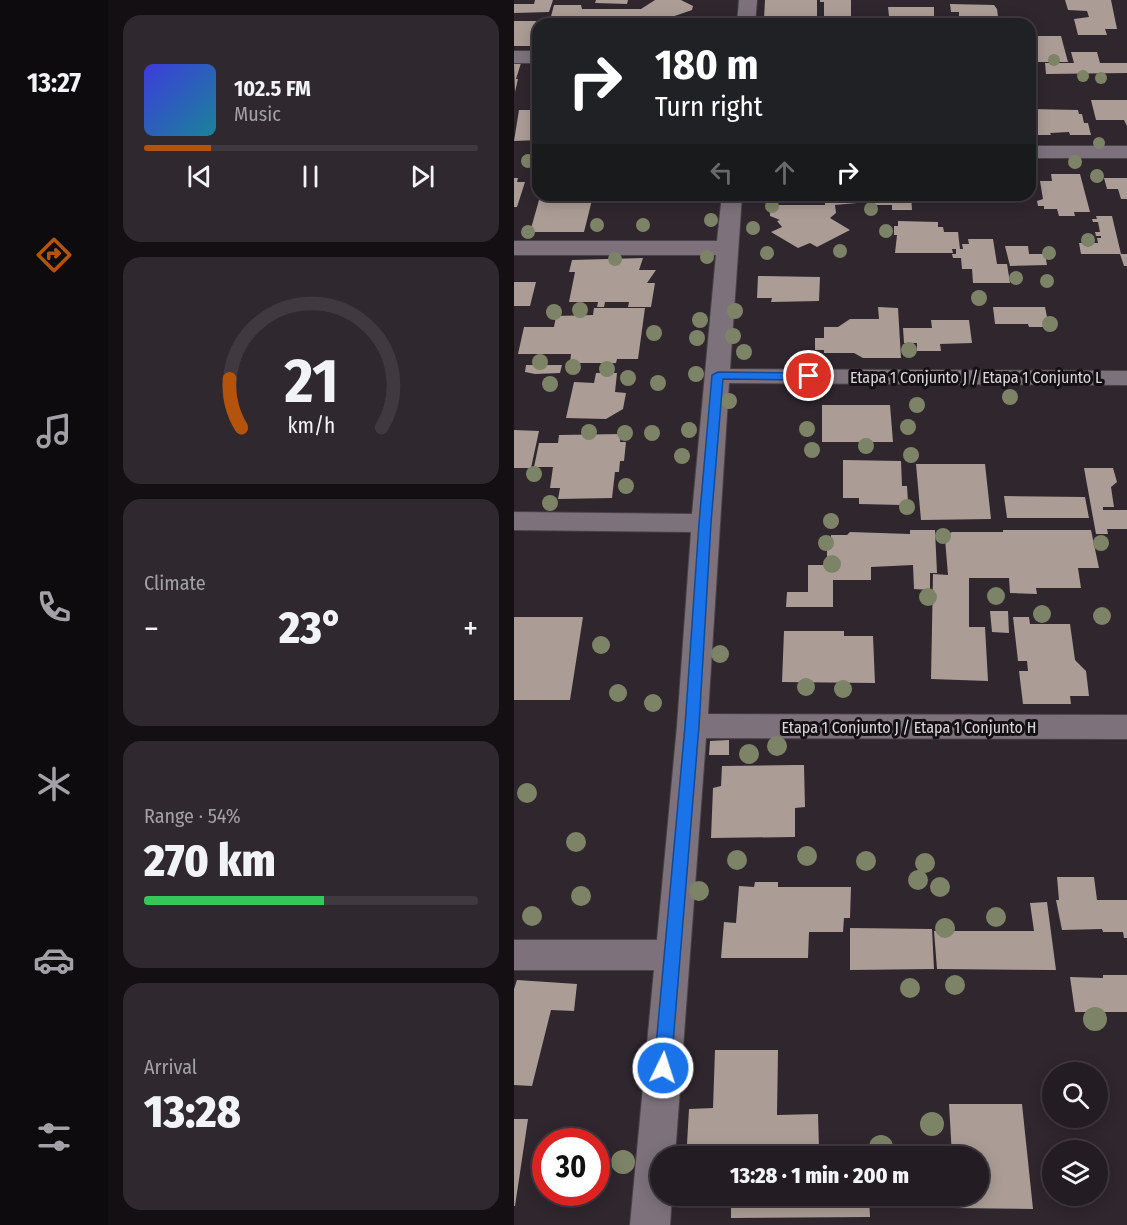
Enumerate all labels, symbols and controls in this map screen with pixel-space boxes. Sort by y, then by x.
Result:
text: 180 m [655,40,759,90]
icon: right [556,42,634,120]
text: 13:27 [27,67,81,99]
text: 102.5 FM [234,75,311,102]
text: Turn right [655,91,763,123]
text: Music [234,102,281,126]
icon: left [705,156,738,189]
icon: ahead [768,156,801,189]
icon: right [831,156,864,189]
icon: previous [183,160,216,193]
icon: pause [294,160,327,193]
icon: next [406,160,439,193]
icon: directions [33,234,75,276]
text: 21 [283,344,338,419]
pin [783,350,834,401]
icon: arrive [792,359,825,392]
street label: Etapa 1 Conjunto J / Etapa 1 Conjunto L [850,368,1102,387]
icon: music [33,410,75,452]
text: km/h [287,413,335,439]
text: Climate [144,571,206,595]
icon: phone [33,586,75,628]
text: 23° [279,601,343,655]
text: − [144,609,159,649]
text: + [463,609,478,649]
street label: Etapa 1 Conjunto J / Etapa 1 Conjunto H [782,718,1036,737]
icon: climate [33,763,75,805]
text: Range · 54% [144,804,241,828]
text: 270 km [144,834,276,888]
icon: car [33,939,75,981]
position arrow [631,1036,695,1100]
text: Arrival [144,1055,197,1079]
map controls [1042,1062,1108,1206]
button: search [1042,1062,1108,1128]
text: 13:28 [144,1085,241,1139]
icon: filters [33,1116,75,1158]
speed limit sign: 30 [532,1128,610,1206]
button: layers [1042,1140,1108,1206]
text: 13:28 · 1 min · 200 m [730,1162,909,1189]

